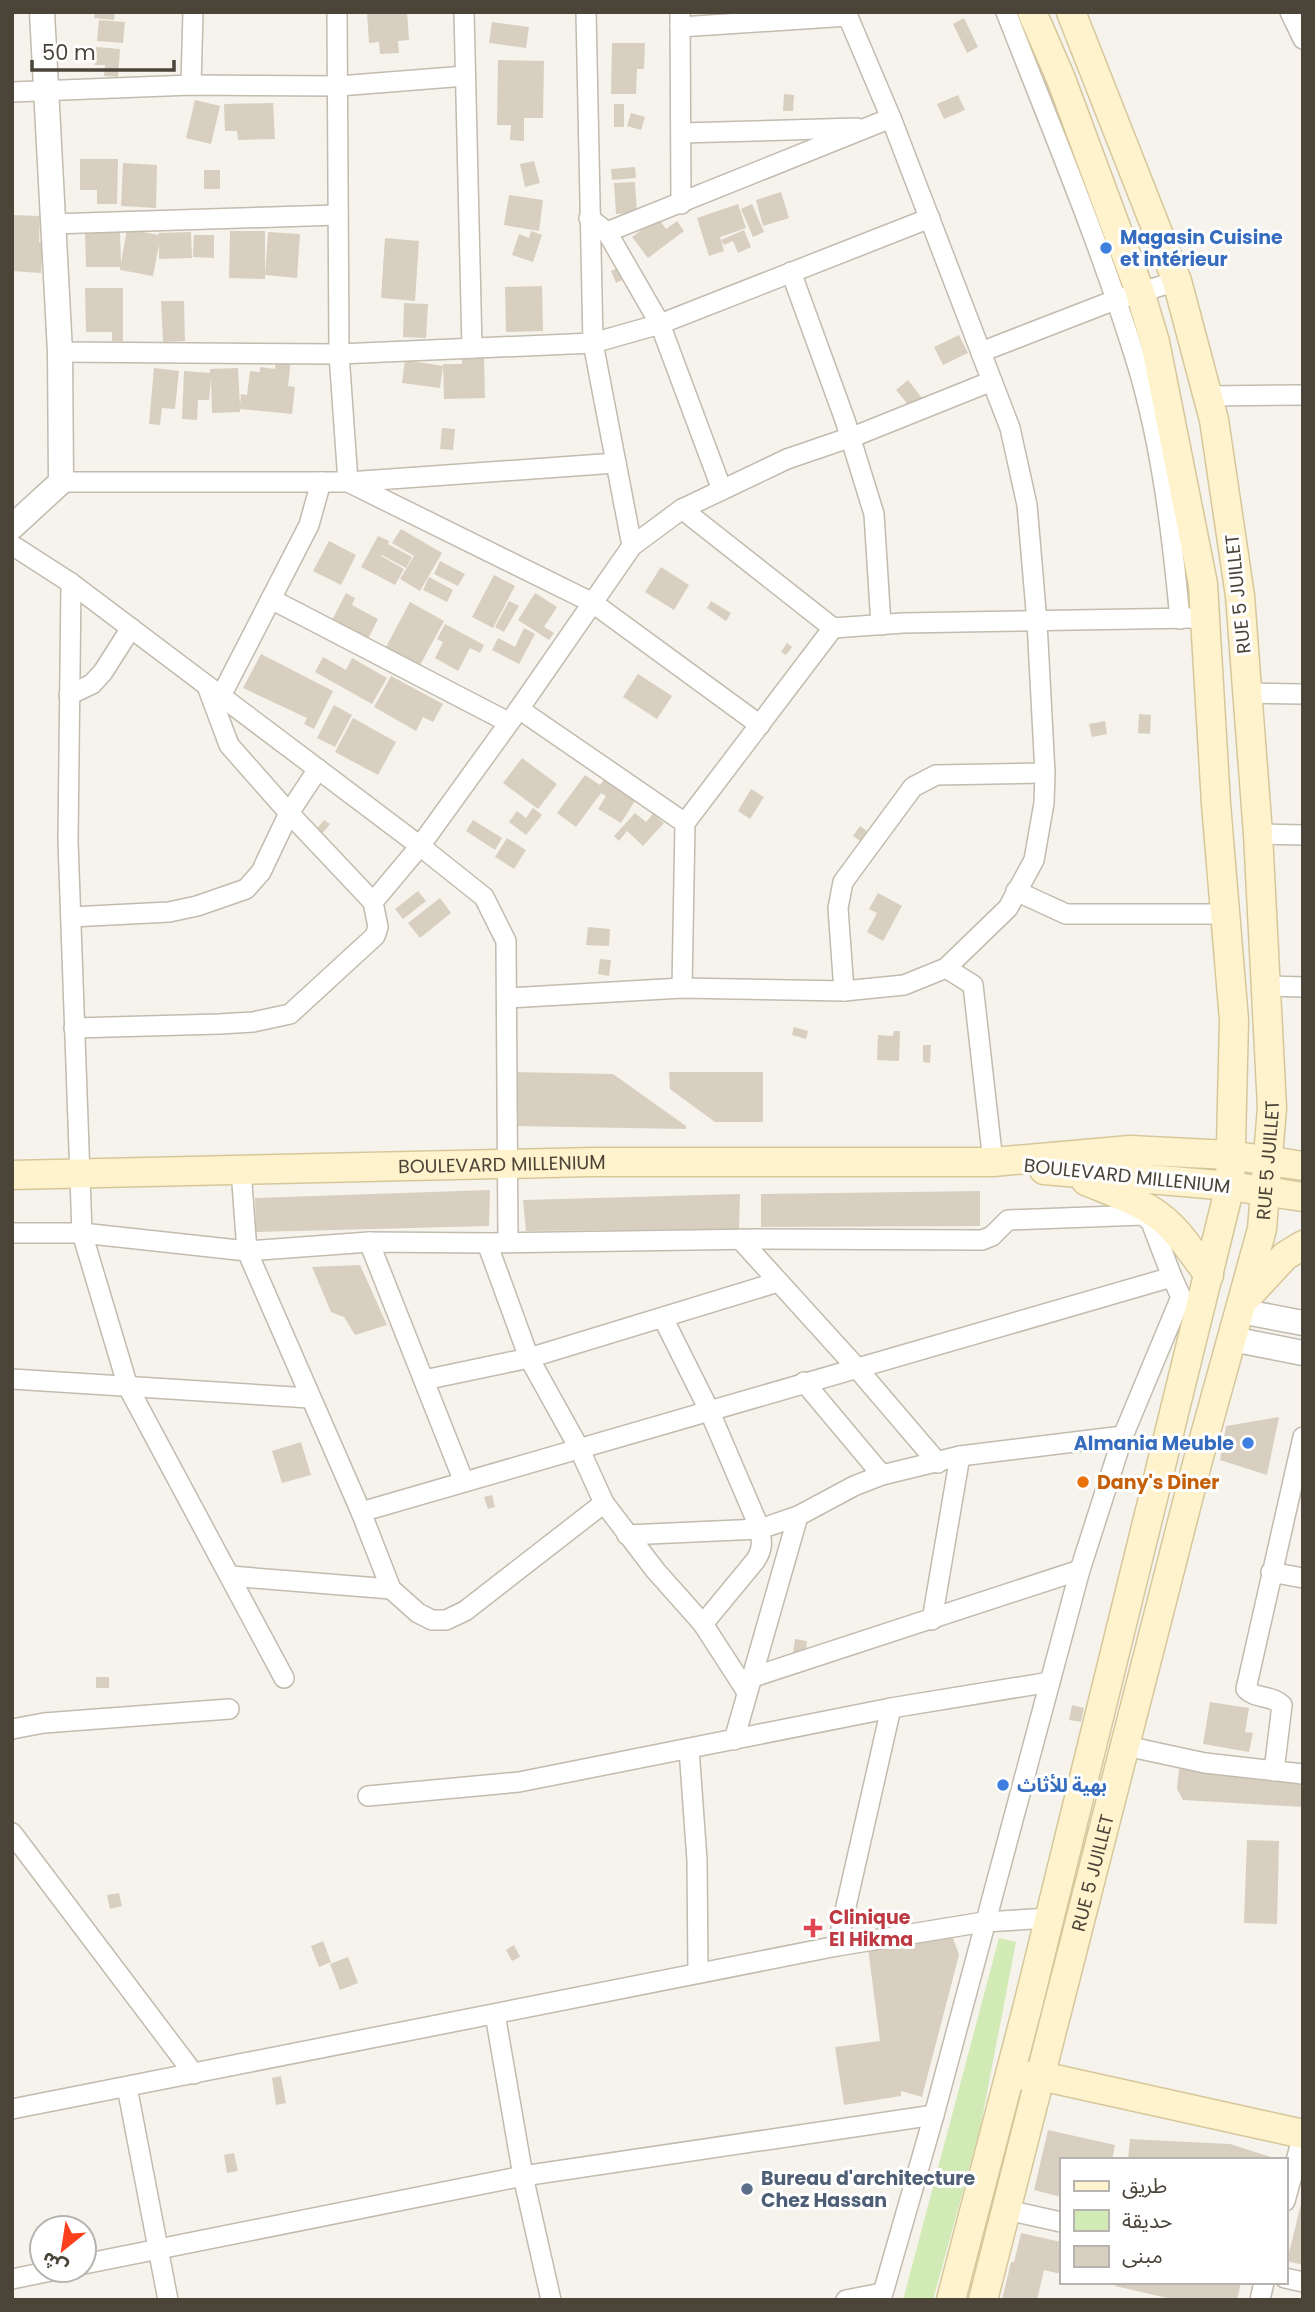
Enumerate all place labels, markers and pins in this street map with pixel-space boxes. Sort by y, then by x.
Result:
place label: Magasin Cuisine et intérieur [1120,224,1283,273]
marker: Magasin Cuisine et intérieur [1098,240,1114,256]
place label: Almania Meuble [1074,1430,1234,1457]
marker: Almania Meuble [1240,1435,1256,1451]
place label: Dany's Diner [1097,1469,1219,1496]
marker: Dany's Diner [1075,1474,1091,1490]
place label: بهية للأثاث [1017,1772,1107,1799]
marker: بهية للأثاث [995,1777,1011,1793]
place label: Clinique El Hikma [829,1904,913,1953]
marker: Clinique El Hikma [803,1918,823,1938]
place label: Bureau d'architecture Chez Hassan [761,2165,976,2214]
marker: Bureau d'architecture Chez Hassan [739,2181,755,2197]

